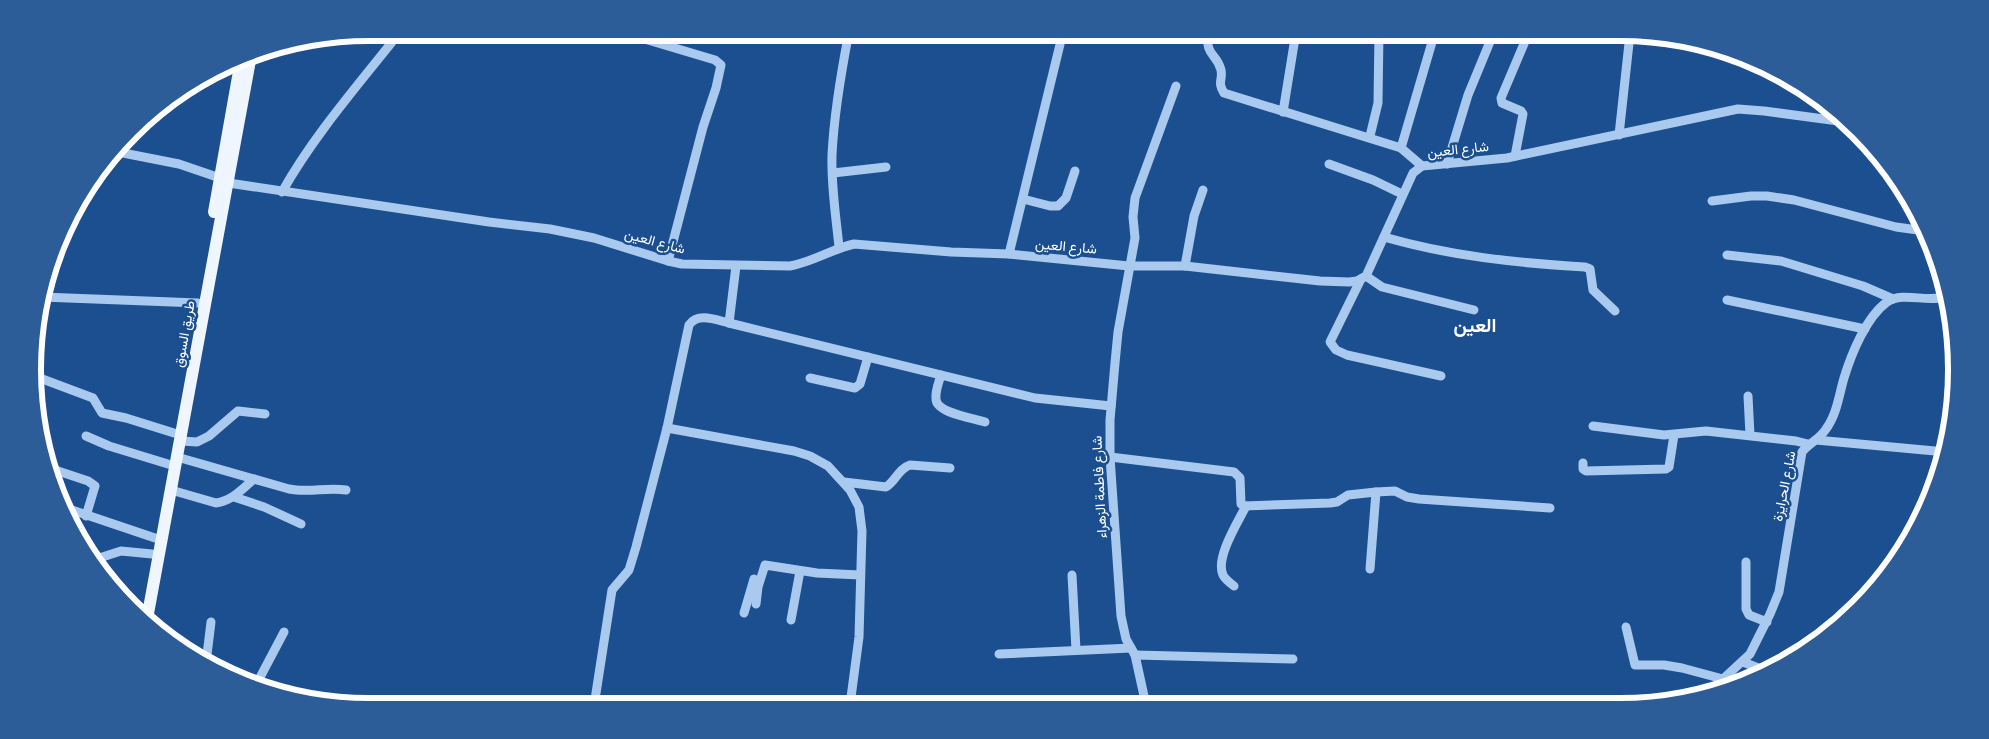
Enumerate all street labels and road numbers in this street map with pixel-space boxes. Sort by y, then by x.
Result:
street label: شارع العين [1426,136,1490,163]
street label: شارع العين [622,223,687,260]
street label: شارع العين [1034,233,1098,260]
street label: طريق السوق [168,299,199,369]
street label: شارع فاطمة الزهراء [1086,435,1113,539]
street label: شارع الحرايزة [1767,449,1802,523]

